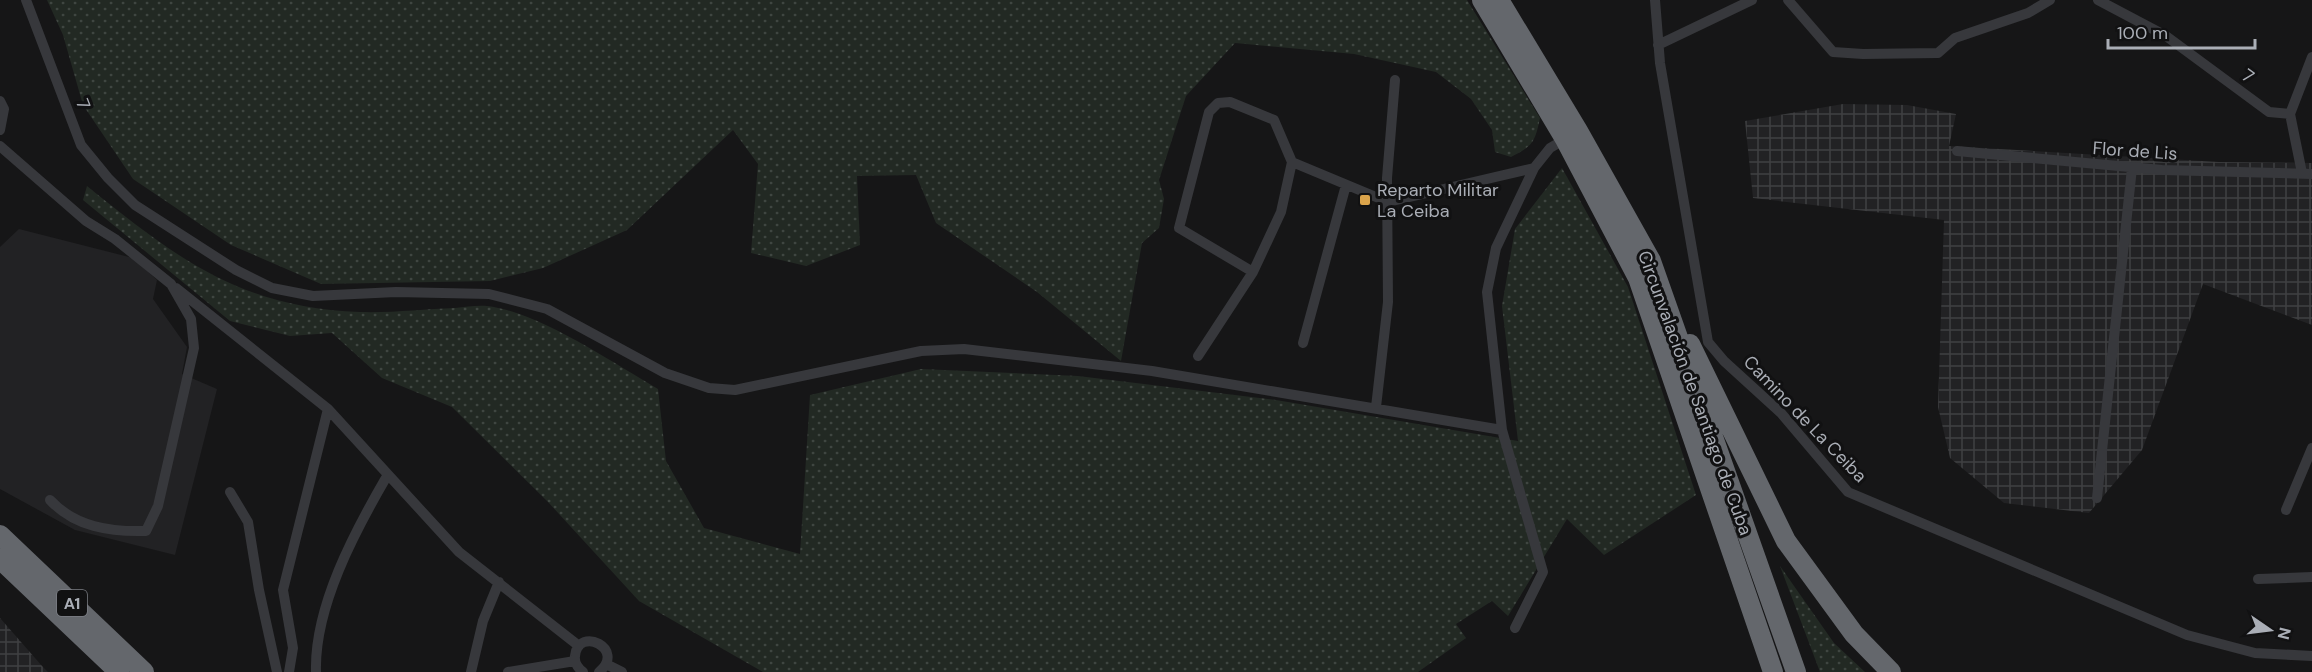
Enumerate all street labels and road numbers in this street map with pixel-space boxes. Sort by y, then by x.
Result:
street label: 7 [2237,63,2259,89]
street label: 7 [70,95,96,113]
street label: Flor de Lis [2092,136,2178,166]
street label: Circunvalación de Santiago de Cuba [1632,247,1758,539]
street label: Camino de La Ceiba [1738,350,1872,488]
road number: A1 [57,590,87,616]

